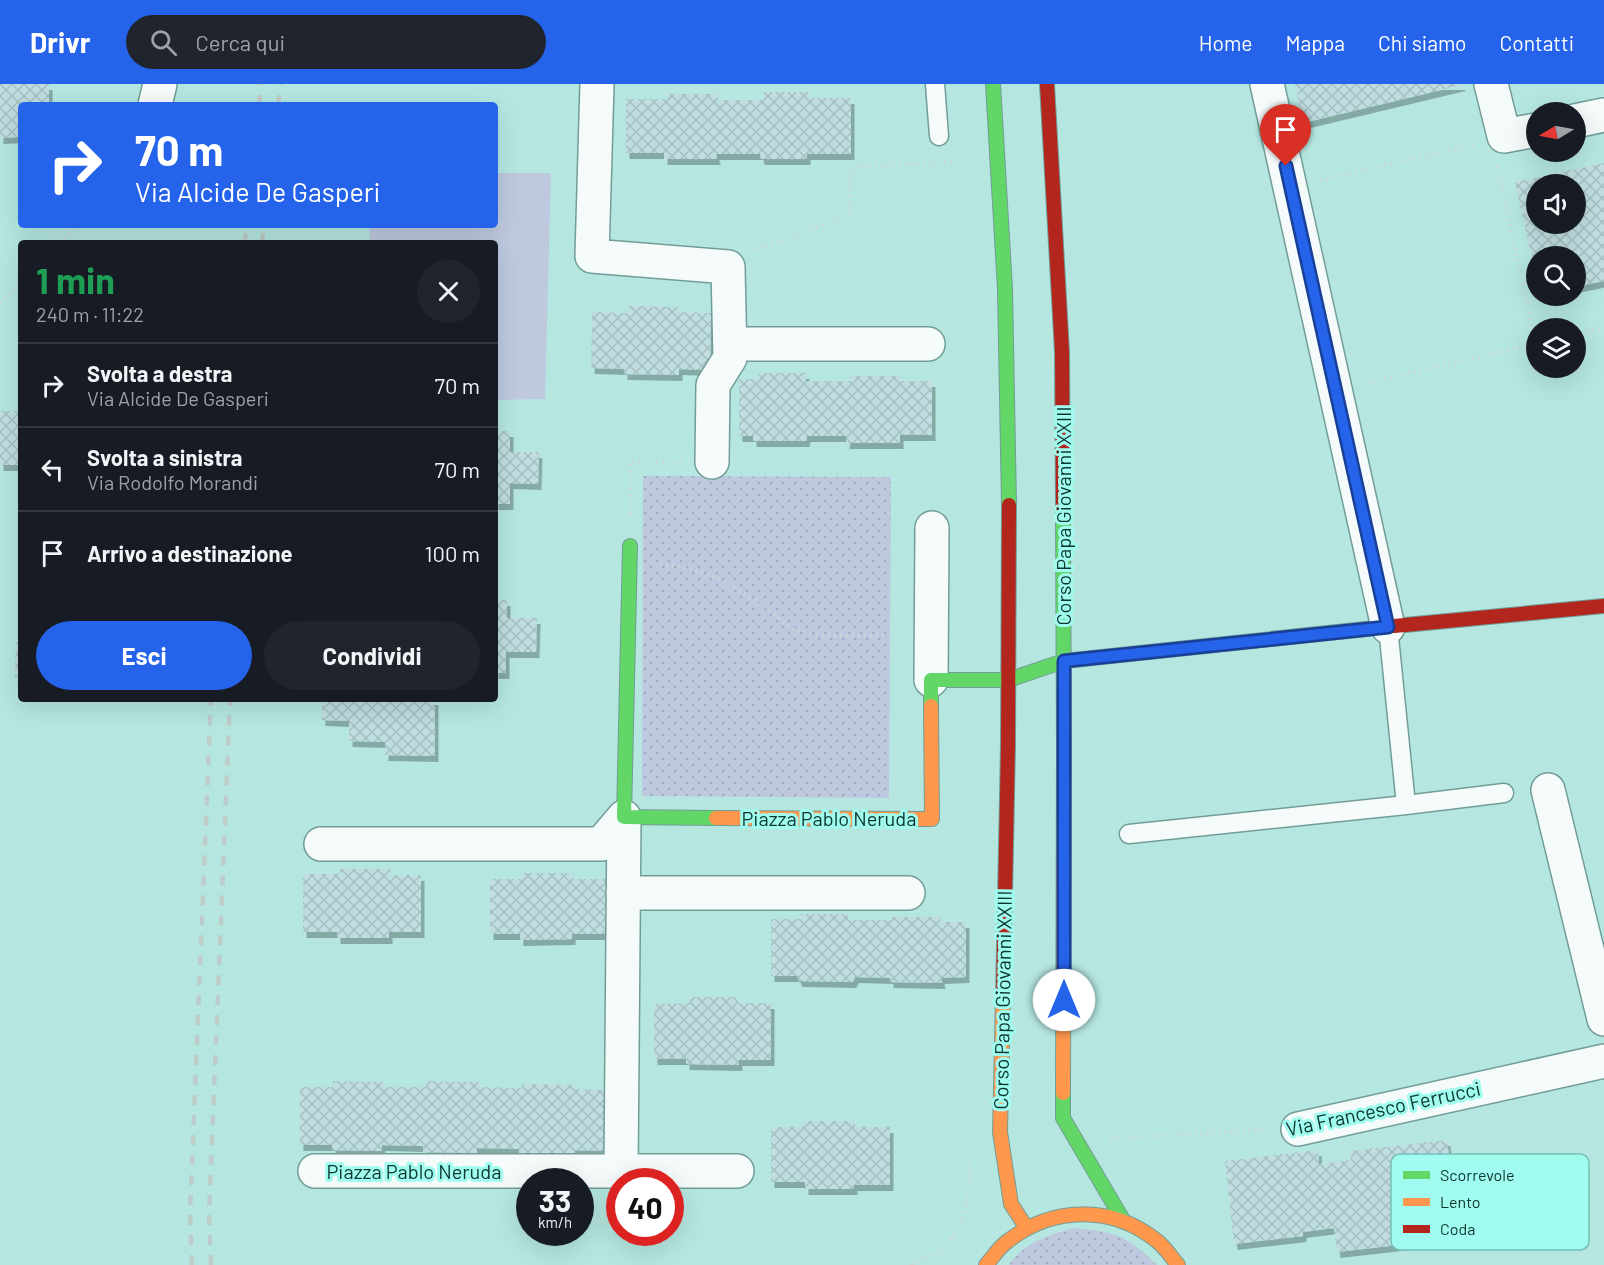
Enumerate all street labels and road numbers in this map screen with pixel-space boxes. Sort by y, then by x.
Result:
street label: Corso Papa Giovanni XXIII [1051,406,1075,626]
street label: Piazza Pablo Neruda [742,806,916,830]
street label: Corso Papa Giovanni XXIII [988,890,1016,1110]
street label: Via Francesco Ferrucci [1284,1076,1482,1140]
street label: Piazza Pablo Neruda [327,1159,501,1183]

